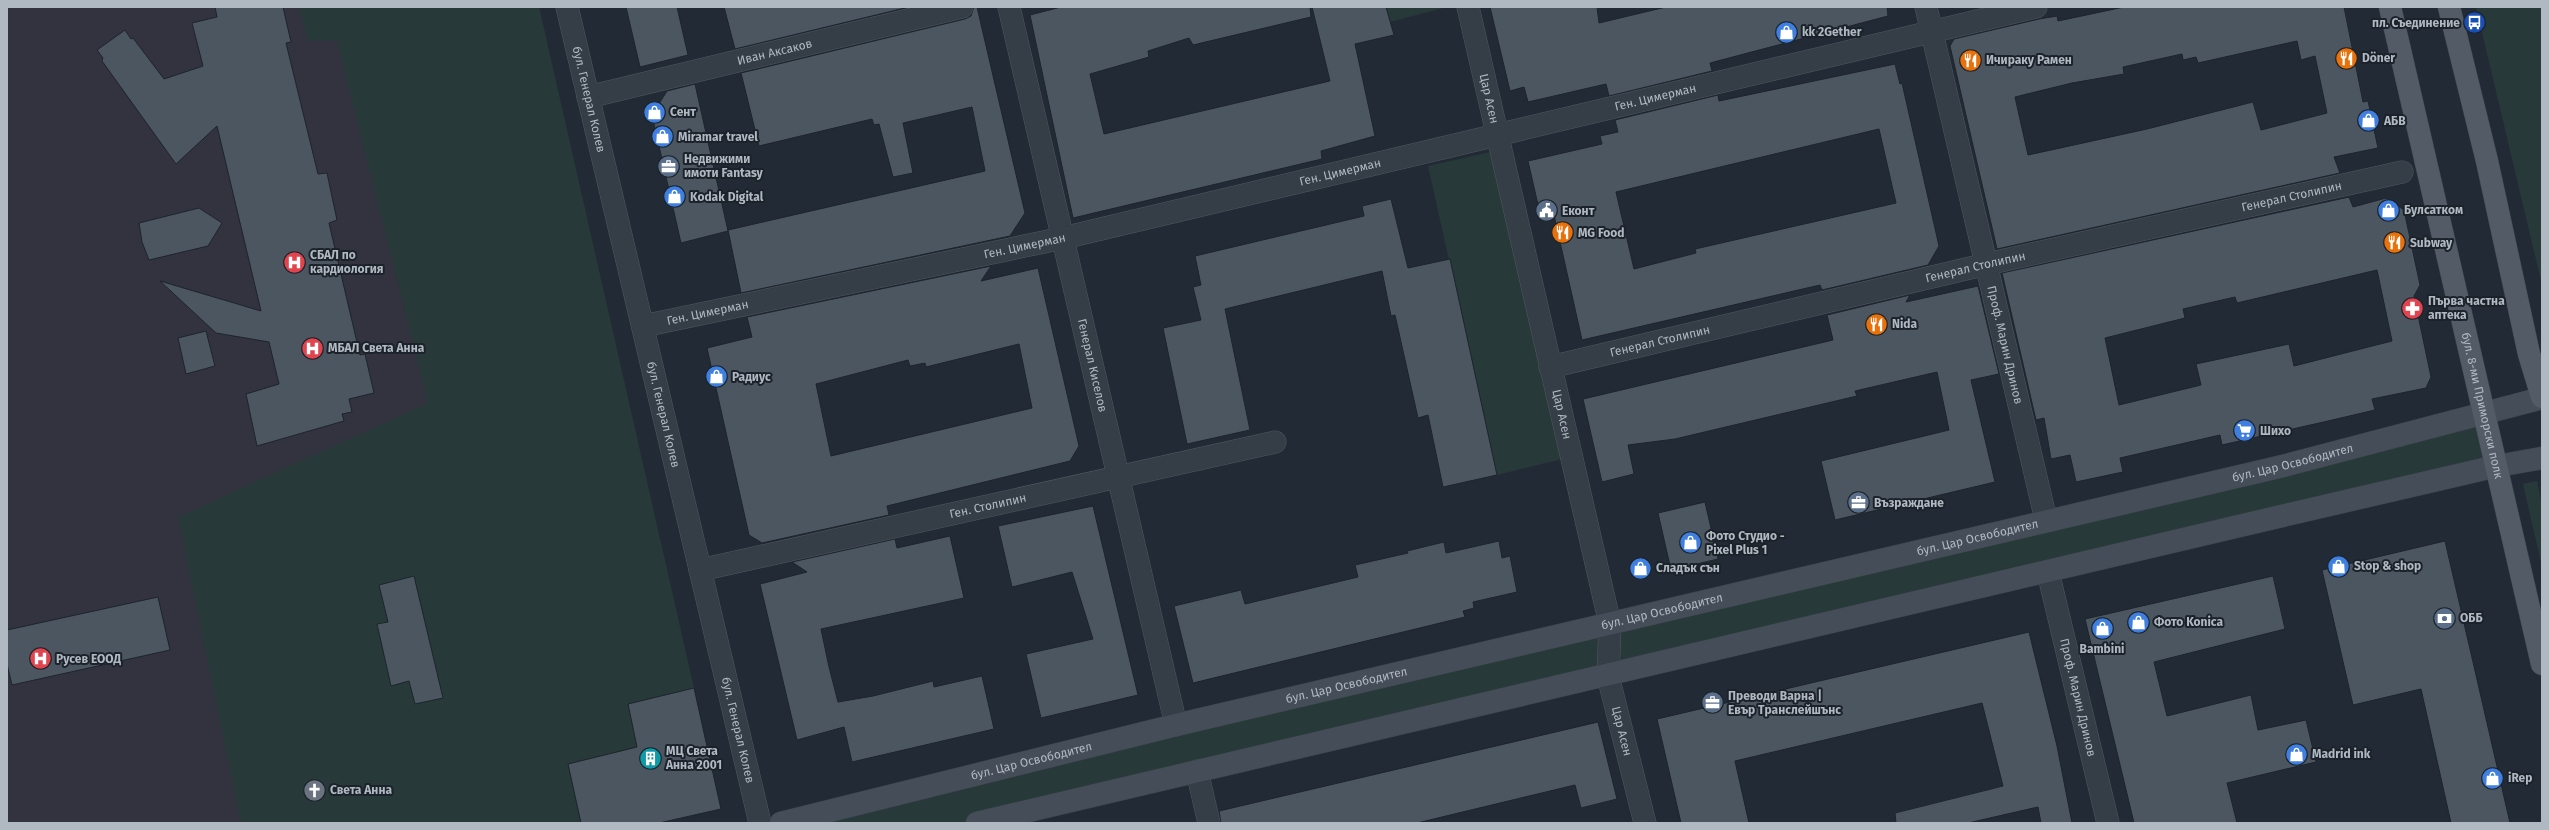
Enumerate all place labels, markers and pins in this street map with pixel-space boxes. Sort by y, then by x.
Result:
bus stop icon: пл. Съединение [2462,10,2488,36]
place label: пл. Съединение [2372,16,2460,30]
shop icon: kk 2Gether [1773,19,1799,45]
place label: kk 2Gether [1802,25,1862,39]
restaurant icon: Döner [2334,45,2360,71]
restaurant icon: Ичираку Рамен [1957,47,1983,73]
place label: Döner [2362,51,2395,65]
place label: Ичираку Рамен [1986,53,2072,67]
shop icon: Сент [642,99,668,125]
place label: Сент [670,105,696,119]
shop icon: АБВ [2356,108,2382,134]
place label: АБВ [2383,114,2406,128]
shop icon: Miramar travel [649,124,675,150]
place label: Miramar travel [678,130,758,144]
place label: Недвижими имоти Fantasy [684,152,764,180]
office icon: Недвижими имоти Fantasy [656,153,682,179]
shop icon: Kodak Digital [662,184,688,210]
place label: Kodak Digital [690,190,764,204]
shop icon: Булсатком [2376,197,2402,223]
public building icon: Еконт [1534,198,1560,224]
place label: Булсатком [2404,203,2463,217]
place label: Еконт [1562,204,1595,218]
restaurant icon: MG Food [1549,220,1575,246]
place label: MG Food [1578,226,1625,240]
restaurant icon: Subway [2381,230,2407,256]
place label: Subway [2410,236,2453,250]
place label: СБАЛ по кардиология [310,248,383,276]
hospital icon: СБАЛ по кардиология [281,249,307,275]
place label: Първа частна аптека [2428,294,2505,322]
pharmacy icon: Първа частна аптека [2400,295,2426,321]
restaurant icon: Nida [1864,311,1890,337]
place label: Nida [1892,317,1918,331]
hospital icon: МБАЛ Света Анна [299,335,325,361]
place label: МБАЛ Света Анна [328,341,425,355]
shop icon: Радиус [704,364,730,390]
place label: Радиус [732,370,771,384]
supermarket icon: Шихо [2231,418,2257,444]
place label: Шихо [2260,424,2291,438]
office icon: Възраждане [1845,490,1871,516]
place label: Възраждане [1874,496,1944,510]
place label: Фото Студио - Pixel Plus 1 [1706,529,1785,557]
shop icon: Фото Студио - Pixel Plus 1 [1678,530,1704,556]
shop icon: Stop & shop [2325,553,2351,579]
shop icon: Сладък сън [1628,555,1654,581]
place label: Stop & shop [2354,559,2421,573]
place label: Сладък сън [1656,561,1720,575]
bank icon: ОББ [2432,605,2458,631]
shop icon: Фото Konica [2125,609,2151,635]
place label: ОББ [2460,611,2483,625]
shop icon: Bambini [2089,615,2115,641]
place label: Фото Konica [2154,615,2223,629]
place label: Bambini [2080,642,2124,656]
hospital icon: Русев ЕООД [27,646,53,672]
place label: Русев ЕООД [56,652,122,666]
place label: Преводи Варна | Евър Транслейшънс [1728,689,1841,717]
office icon: Преводи Варна | Евър Транслейшънс [1699,690,1725,716]
shop icon: Madrid ink [2284,741,2310,767]
place label: МЦ Света Анна 2001 [665,744,722,772]
building icon: МЦ Света Анна 2001 [638,745,664,771]
place label: Madrid ink [2312,747,2371,761]
shop icon: iRep [2480,765,2506,791]
place label: iRep [2508,771,2532,785]
church icon: Света Анна [302,777,328,803]
place label: Света Анна [330,783,392,797]

